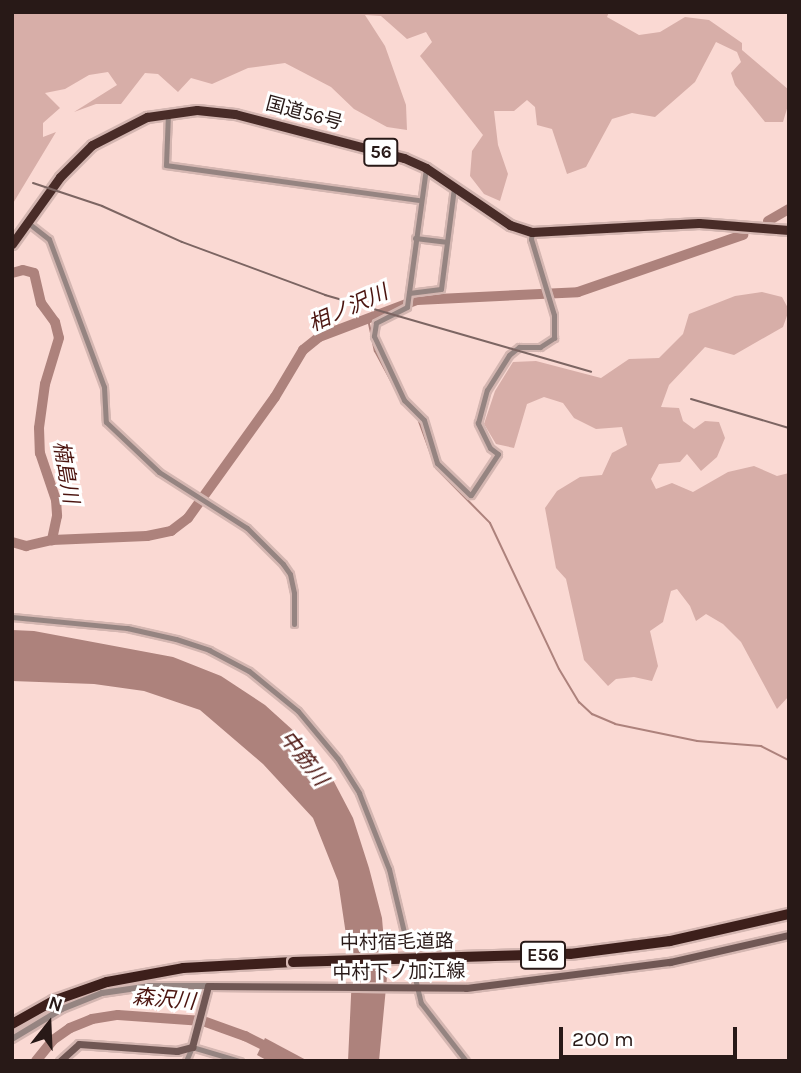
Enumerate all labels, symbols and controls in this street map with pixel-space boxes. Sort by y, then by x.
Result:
street label: 国道56号 [263,93,345,135]
road number: 56 [362,138,400,167]
water label: 相ノ沢川 [305,279,391,337]
water label: 楠島川 [48,439,84,505]
water label: 中筋川 [275,725,333,791]
street label: 中村宿毛道路 [340,931,454,955]
road number: E56 [518,940,568,970]
street label: 中村下ノ加江線 [332,960,466,986]
water label: 森沢川 [132,984,196,1014]
north arrow [14,989,84,1059]
text: N [46,991,65,1017]
scale bar [563,1014,742,1058]
text: 200 m [572,1027,634,1051]

